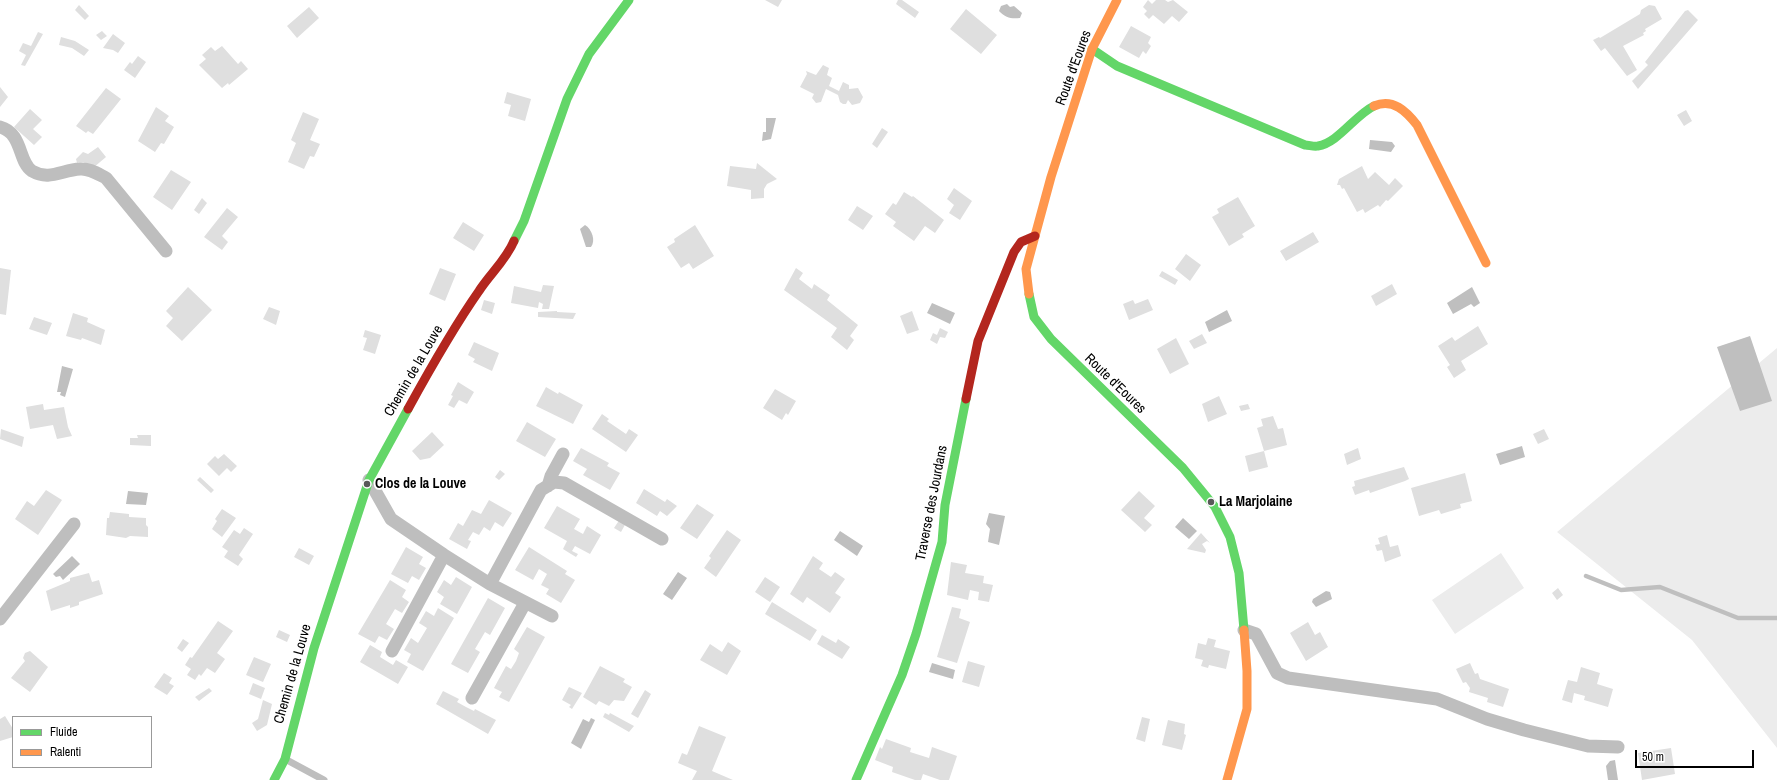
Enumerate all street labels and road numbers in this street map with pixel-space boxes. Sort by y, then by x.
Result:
street label: Route d'Eoures [1053,28,1095,108]
street label: Chemin de la Louve [381,322,447,420]
street label: Route d'Eoures [1081,351,1149,417]
street label: Traverse des Jourdans [913,444,951,562]
street label: Chemin de la Louve [271,622,315,726]

